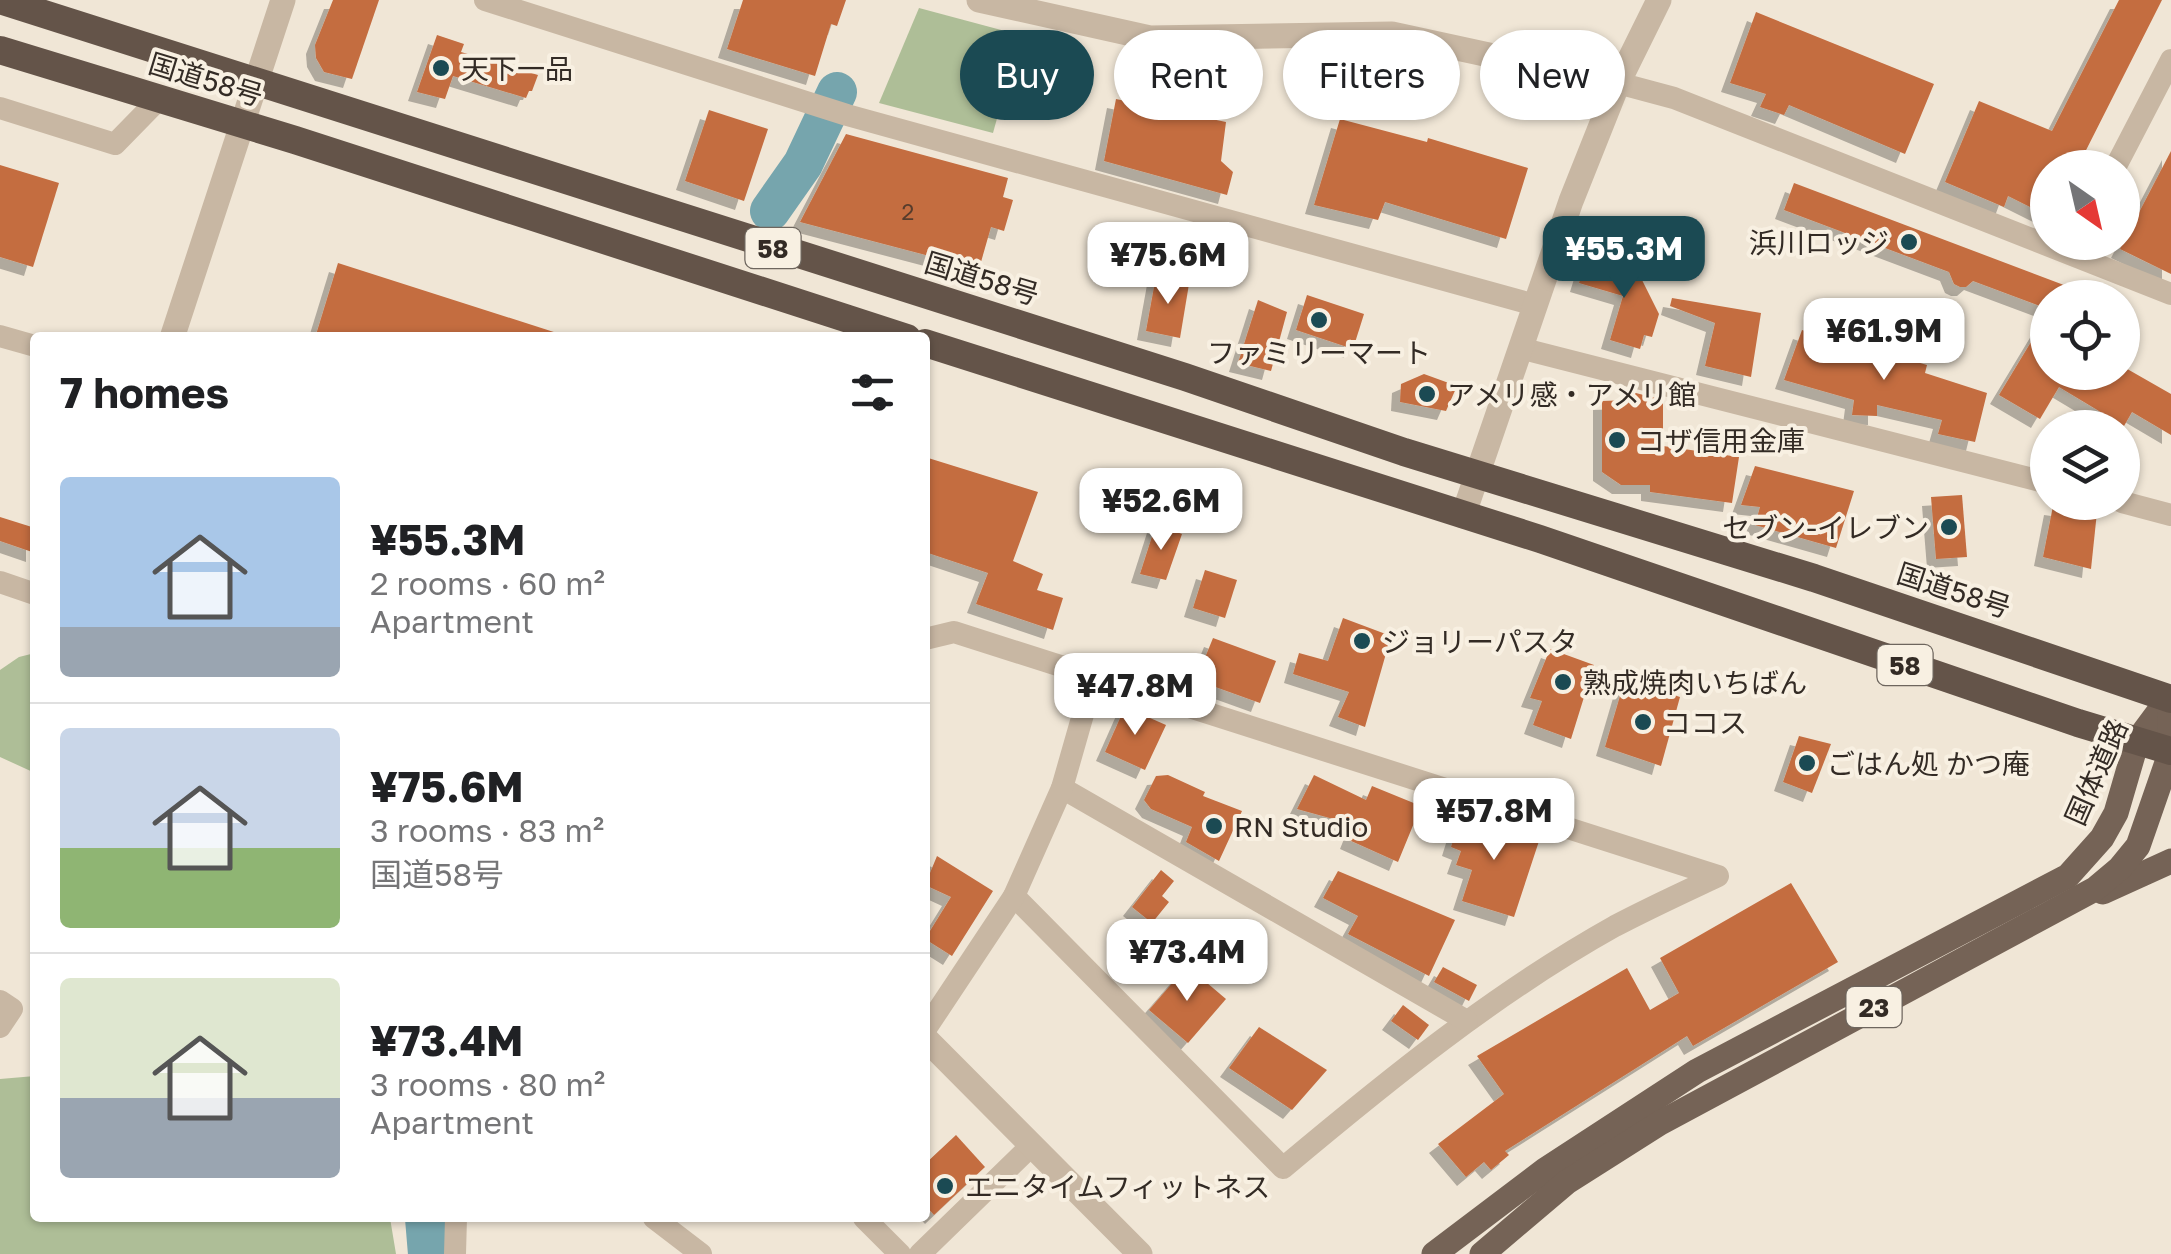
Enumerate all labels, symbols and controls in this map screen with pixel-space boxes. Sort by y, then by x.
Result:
chip: Buy [960,30,1094,120]
chip: Rent [1114,30,1263,120]
chip: Filters [1283,30,1460,120]
chip: New [1480,30,1625,120]
street label: 国道58号 [145,46,267,112]
place label: 天下一品 [461,52,573,85]
marker: 天下一品 [430,57,452,79]
north arrow [2030,150,2140,260]
map controls [2030,150,2140,520]
house number: 2 [902,198,914,225]
pin: ¥55.3M [1543,216,1705,301]
pin: ¥75.6M [1087,222,1249,307]
place label: 浜川ロッジ [1749,226,1889,259]
road number: 58 [746,228,800,268]
text: ¥55.3M [1565,229,1683,267]
marker: 浜川ロッジ [1898,231,1920,253]
text: ¥75.6M [1109,235,1227,273]
street label: 国道58号 [921,245,1043,311]
button: locate [2030,280,2140,390]
pin: ¥61.9M [1803,298,1965,383]
marker: ファミリーマート [1308,309,1330,331]
text: ¥61.9M [1826,311,1942,349]
place label: ファミリーマート [1207,336,1431,369]
icon: filters [845,365,900,420]
text: 7 homes [60,367,229,417]
place label: アメリ感・アメリ館 [1447,378,1696,411]
marker: アメリ感・アメリ館 [1416,383,1438,405]
button: layers [2030,410,2140,520]
place label: コザ信用金庫 [1637,424,1805,457]
marker: コザ信用金庫 [1606,429,1628,451]
pin: ¥52.6M [1080,468,1242,553]
text: ¥52.6M [1101,481,1221,519]
place label: セブン-イレブン [1722,511,1929,544]
text: ¥55.3M [370,514,525,564]
marker: セブン-イレブン [1938,516,1960,538]
icon: home [140,517,260,637]
street label: 国道58号 [1893,556,2015,624]
text: 2 rooms · 60 m² [370,564,605,602]
text: Apartment [370,602,534,640]
place label: ジョリーパスタ [1382,625,1578,658]
marker: ジョリーパスタ [1351,630,1373,652]
road number: 58 [1878,645,1932,685]
pin: ¥47.8M [1054,653,1216,738]
text: ¥47.8M [1076,666,1194,704]
place label: 熟成焼肉いちばん [1583,666,1807,699]
marker: 熟成焼肉いちばん [1552,671,1574,693]
place label: ココス [1663,706,1747,739]
marker: ココス [1632,711,1654,733]
street label: 国体道路 [2058,714,2134,830]
place label: ごはん処 かつ庵 [1827,747,2030,780]
marker: ごはん処 かつ庵 [1796,752,1818,774]
text: ¥75.6M [370,761,524,811]
icon: home [140,768,260,888]
pin: ¥57.8M [1413,778,1575,863]
text: ¥57.8M [1435,791,1553,829]
place label: RN Studio [1234,810,1368,843]
text: 3 rooms · 83 m² [370,811,604,849]
marker: RN Studio [1203,815,1225,837]
text: 国道58号 [370,855,504,893]
pin: ¥73.4M [1106,919,1268,1004]
text: ¥73.4M [1129,932,1245,970]
road number: 23 [1846,987,1902,1027]
text: ¥73.4M [370,1015,523,1065]
icon: home [140,1018,260,1138]
text: 3 rooms · 80 m² [370,1065,605,1103]
text: Apartment [370,1103,534,1141]
place label: エニタイムフィットネス [965,1170,1270,1203]
marker: エニタイムフィットネス [934,1175,956,1197]

